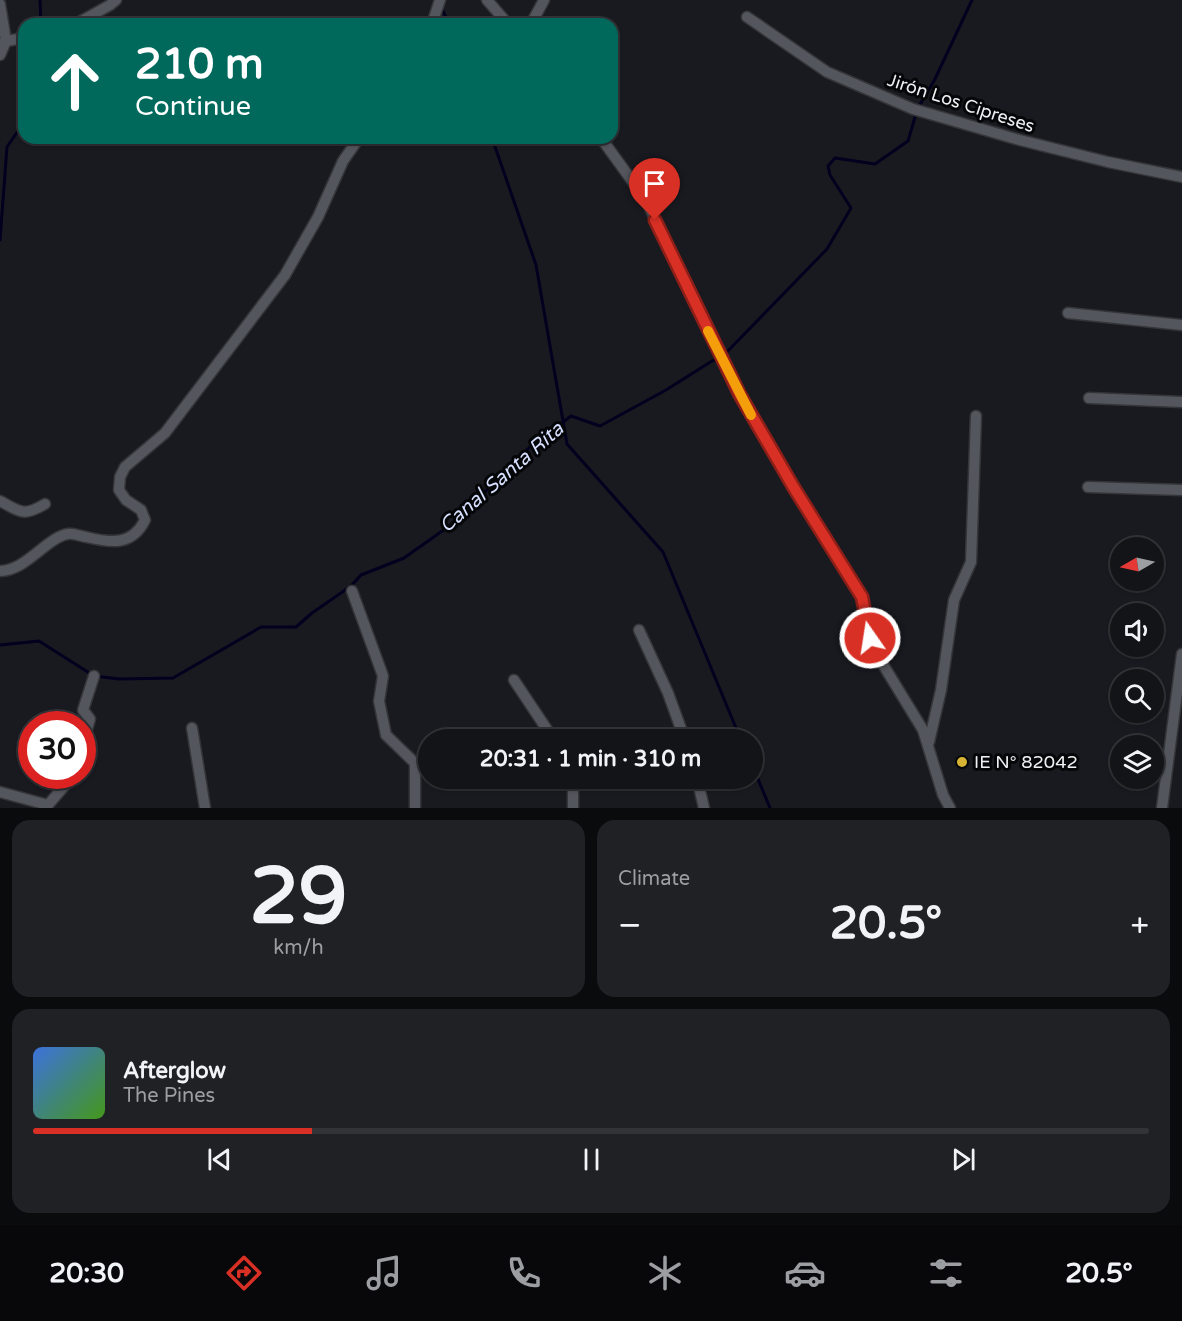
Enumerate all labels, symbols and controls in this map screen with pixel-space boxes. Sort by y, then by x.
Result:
text: 210 m [135,39,264,90]
icon: ahead [36,42,114,120]
street label: Jirón Los Cipreses [885,69,1037,137]
text: Continue [135,90,251,123]
pin [629,158,680,220]
icon: arrive [638,167,671,200]
water label: Canal Santa Rita [435,417,569,538]
north arrow [1110,537,1164,591]
map controls [1110,537,1164,789]
button: sound [1110,603,1164,657]
position arrow [838,606,902,670]
button: search [1110,669,1164,723]
speed limit sign: 30 [18,711,96,789]
button: layers [1110,735,1164,789]
text: 20:31 · 1 min · 310 m [480,746,701,772]
place label: IE N° 82042 [974,751,1078,773]
marker: IE N° 82042 [955,755,969,769]
text: 29 [250,850,347,944]
text: Climate [618,867,690,891]
text: 20.5° [830,897,942,951]
text: − [618,906,642,945]
text: + [1130,906,1149,945]
text: km/h [273,936,324,960]
text: Afterglow [123,1058,226,1084]
text: The Pines [123,1084,215,1108]
icon: previous [203,1143,236,1176]
icon: pause [575,1143,608,1176]
icon: next [947,1143,980,1176]
icon: directions [223,1252,265,1294]
icon: music [363,1252,405,1294]
icon: phone [503,1252,545,1294]
icon: climate [644,1252,686,1294]
icon: car [784,1252,826,1294]
icon: filters [925,1252,967,1294]
text: 20:30 [49,1257,124,1290]
text: 20.5° [1065,1257,1133,1290]

